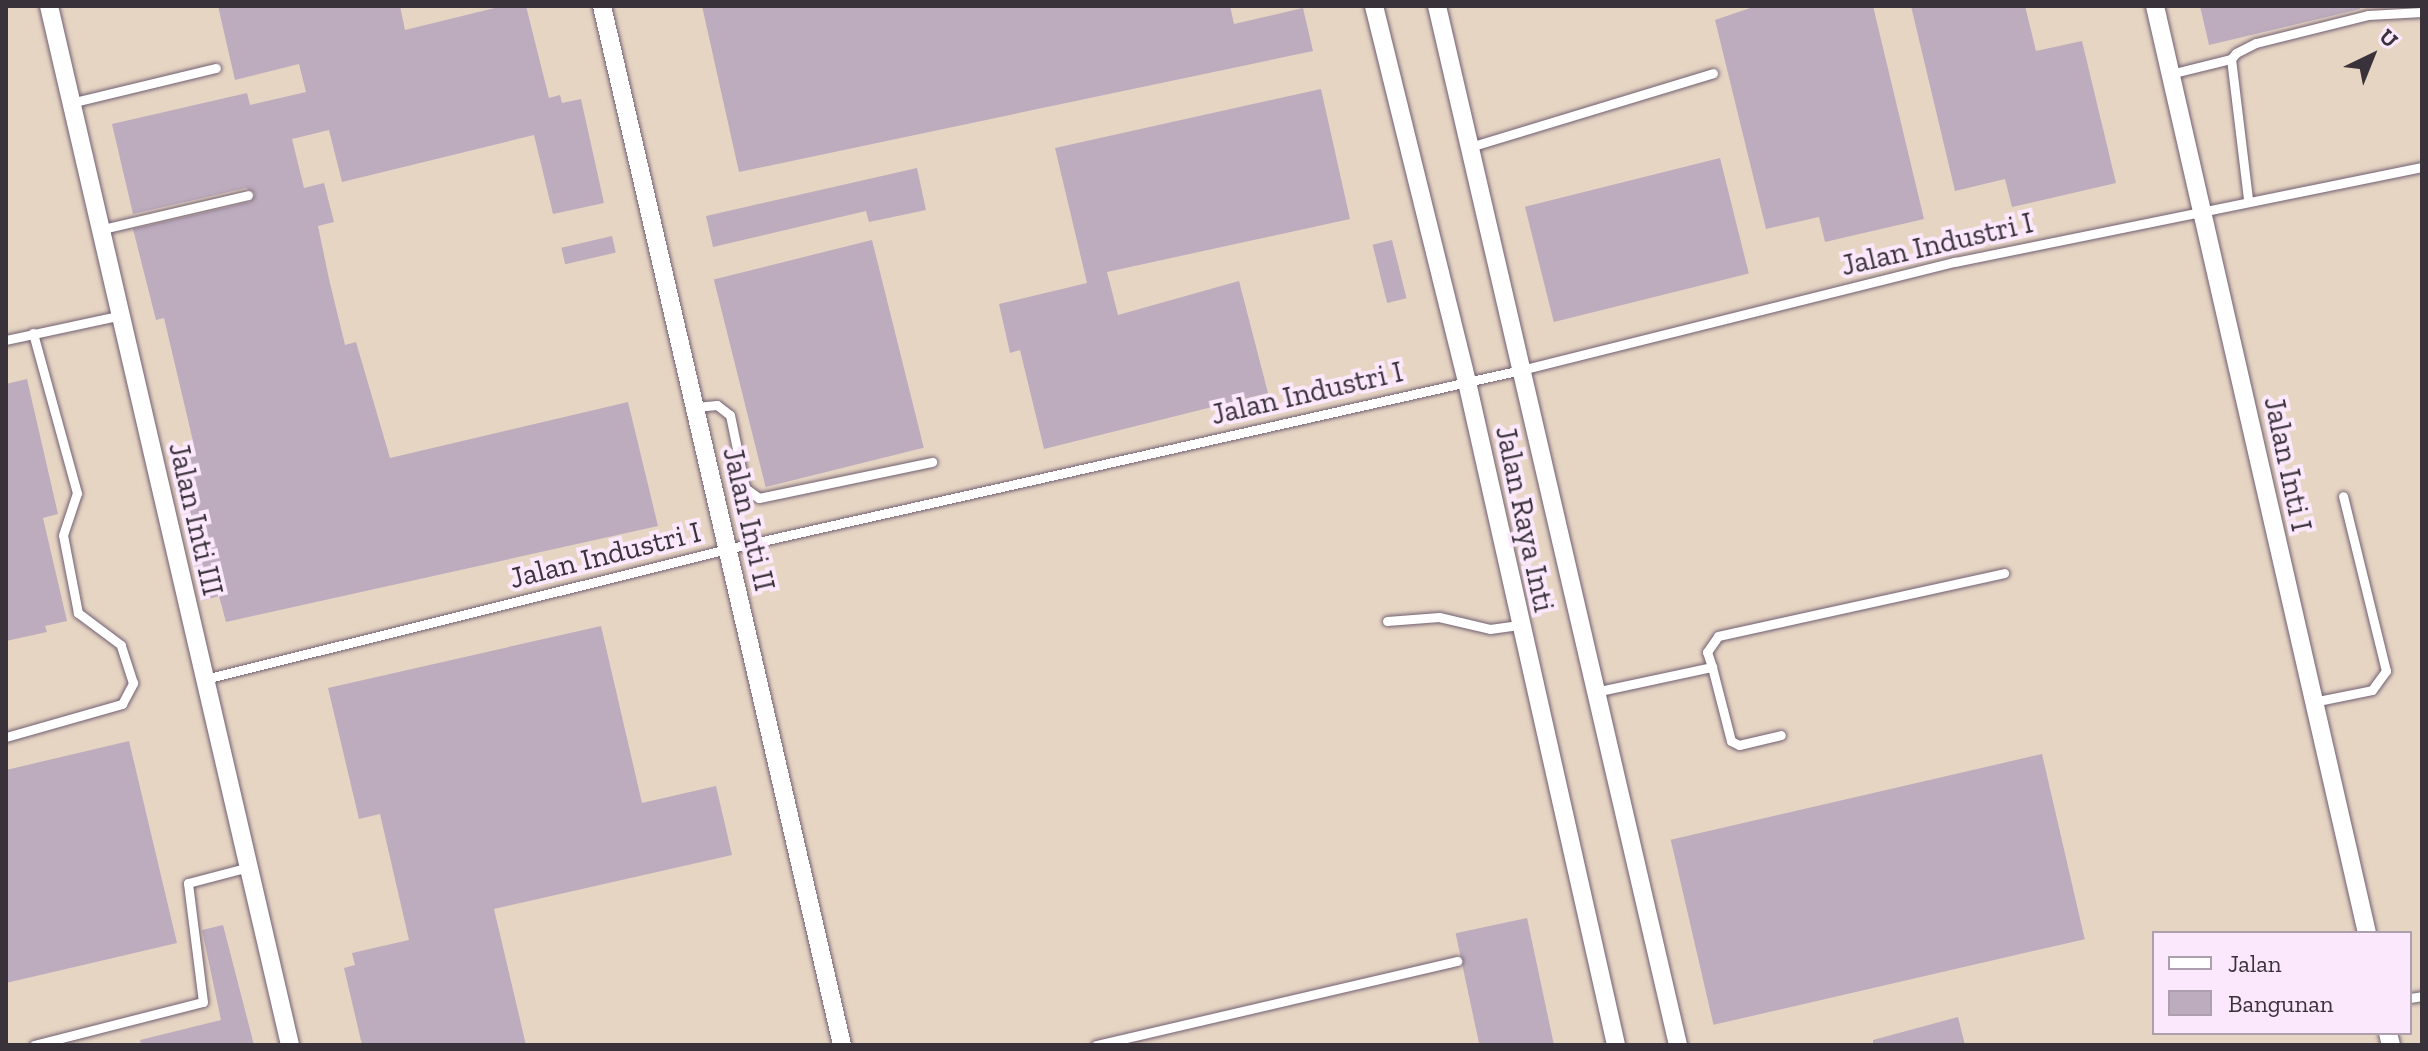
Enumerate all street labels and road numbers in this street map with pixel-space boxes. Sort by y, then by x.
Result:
street label: Jalan Industri I [1838,204,2036,284]
street label: Jalan Industri I [1208,353,1406,433]
street label: Jalan Inti I [2256,393,2320,535]
street label: Jalan Raya Inti [1488,423,1562,615]
street label: Jalan Inti III [161,439,231,599]
street label: Jalan Inti II [715,444,783,594]
street label: Jalan Industri I [506,514,704,596]

